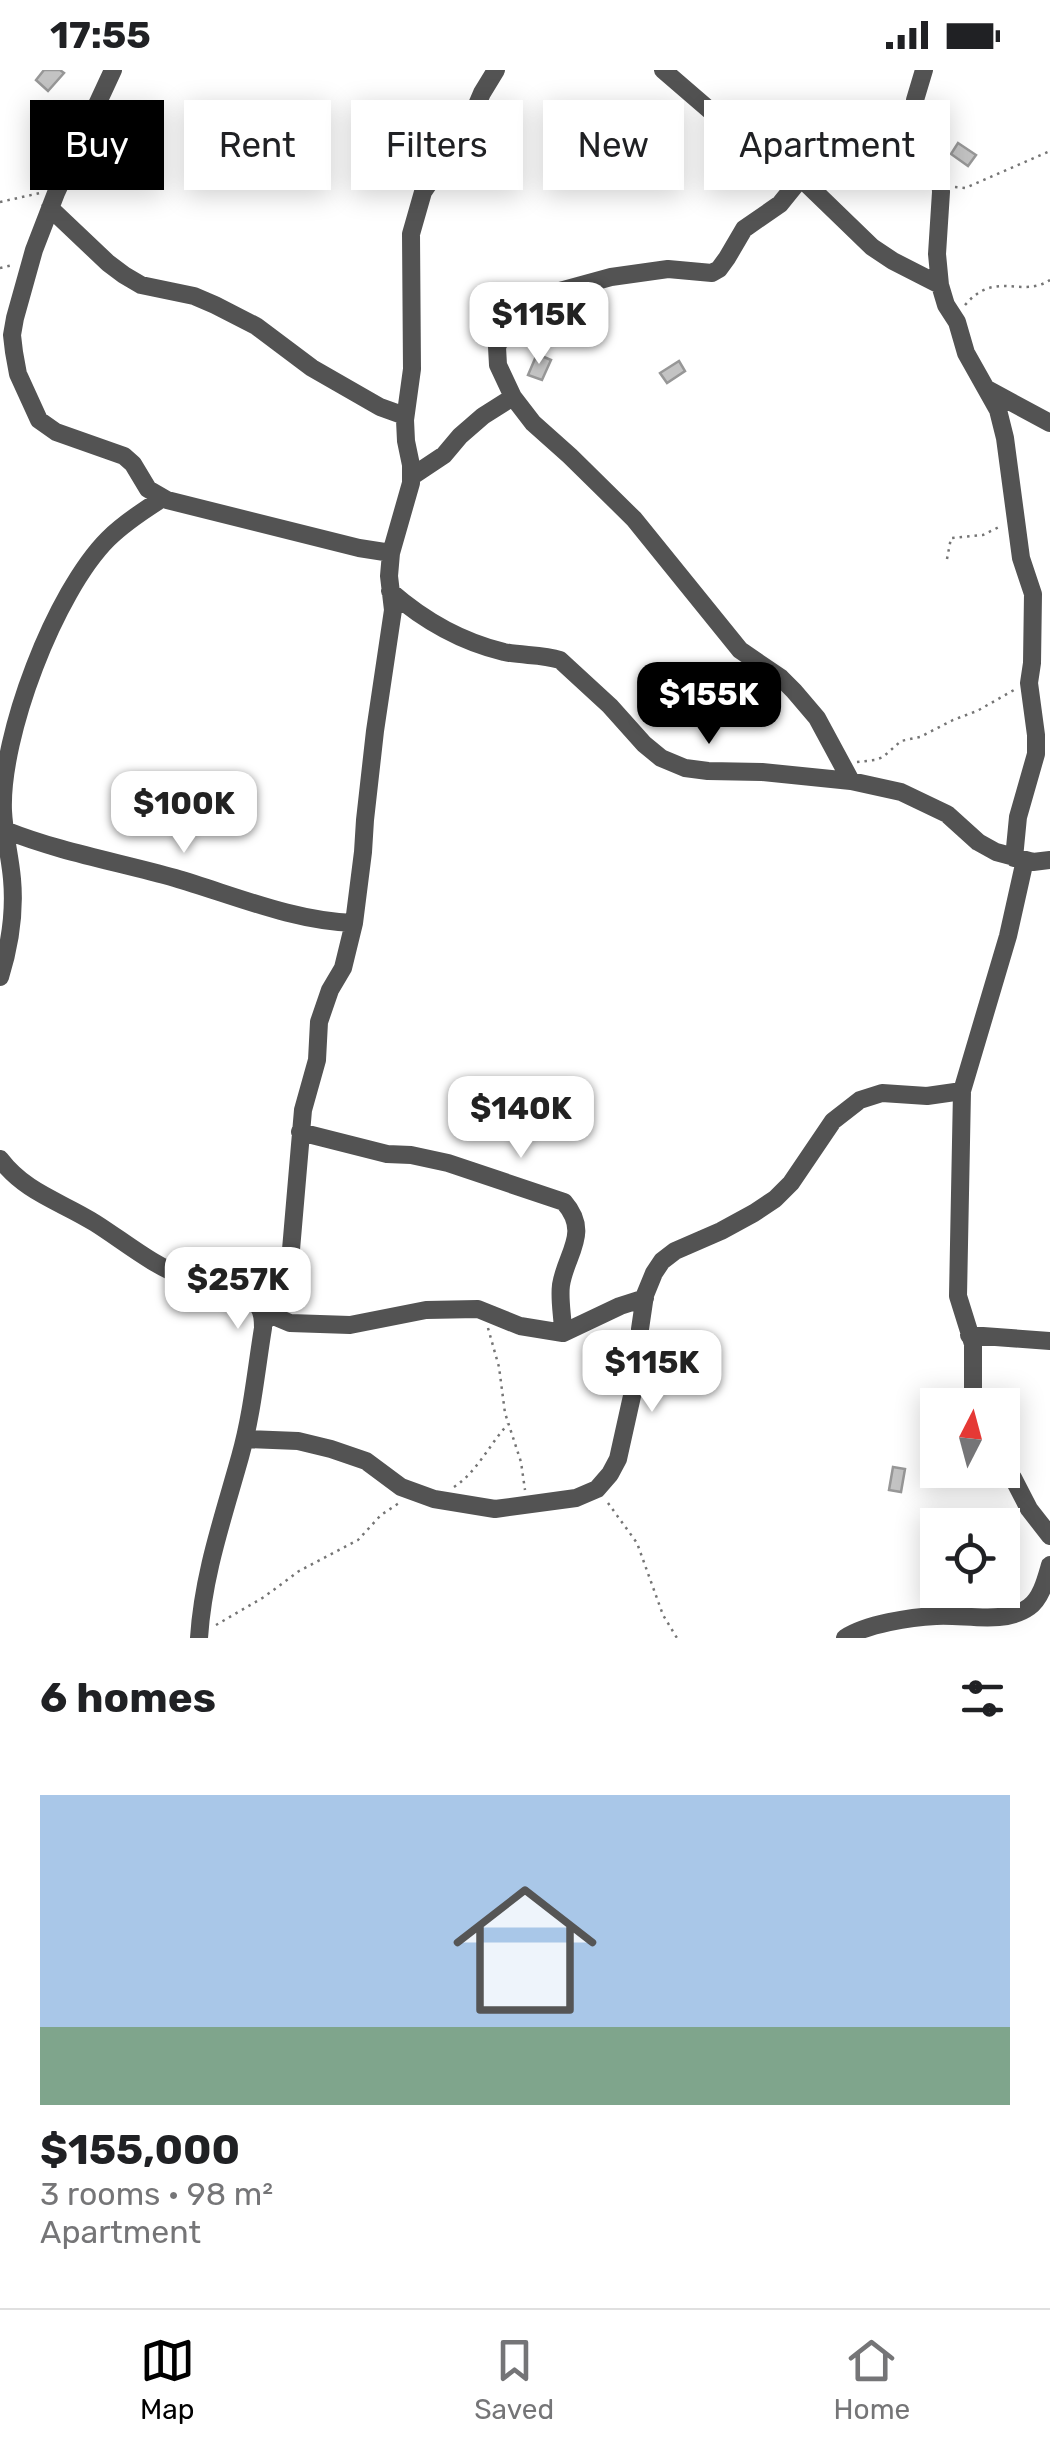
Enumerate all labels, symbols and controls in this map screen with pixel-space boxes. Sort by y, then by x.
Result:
text: 17:55 [50,12,151,58]
chip: Buy [30,100,164,190]
chip: Rent [184,100,331,190]
chip: Filters [351,100,523,190]
chip: New [543,100,684,190]
chip: Apartment [704,100,950,190]
pin: $115K [469,282,609,367]
text: $115K [491,295,587,333]
pin: $155K [639,662,779,747]
text: $155K [659,675,759,713]
pin: $100K [114,771,254,856]
text: $100K [133,784,235,822]
pin: $140K [451,1076,591,1161]
text: $140K [470,1089,572,1127]
pin: $257K [168,1247,308,1332]
text: $257K [187,1260,289,1298]
pin: $115K [582,1330,722,1415]
text: $115K [604,1343,700,1381]
north arrow [920,1388,1020,1488]
map controls [920,1388,1020,1608]
button: locate [920,1508,1020,1608]
icon: filters [955,1671,1010,1726]
text: 6 homes [40,1673,216,1723]
icon: home [435,1860,615,2040]
text: $155,000 [40,2125,240,2175]
text: 3 rooms · 98 m² [40,2175,273,2213]
text: Apartment [40,2213,201,2251]
tab: Map [140,2333,195,2426]
tab: Saved [474,2333,554,2426]
tab: Home [834,2333,910,2426]

